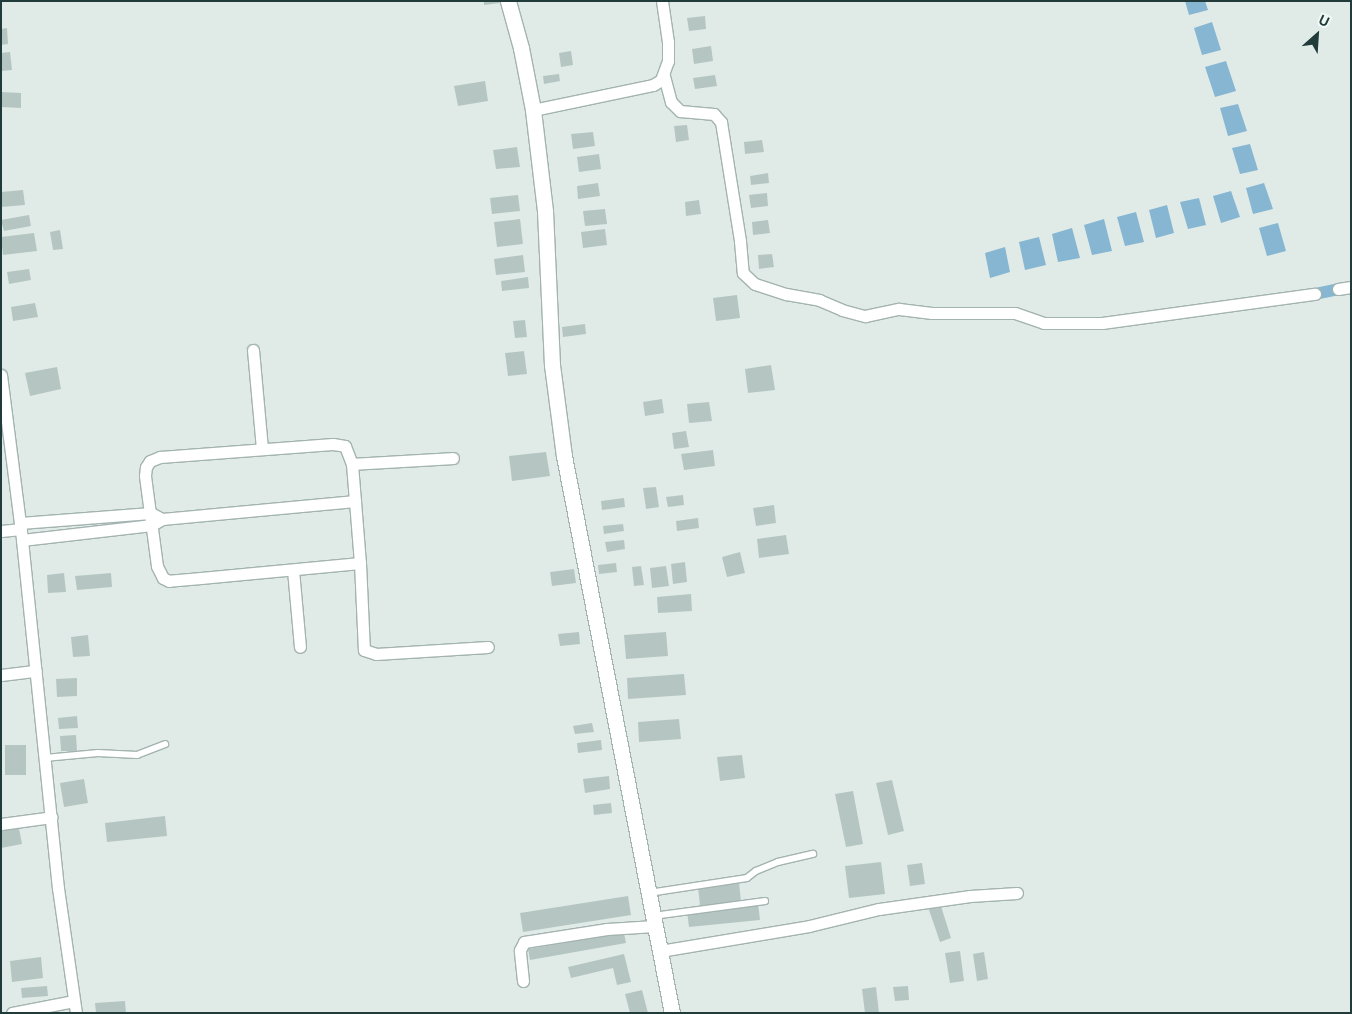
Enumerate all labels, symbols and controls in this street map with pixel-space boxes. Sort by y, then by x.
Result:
north arrow [1292,10,1342,60]
text: U [1316,11,1332,31]

